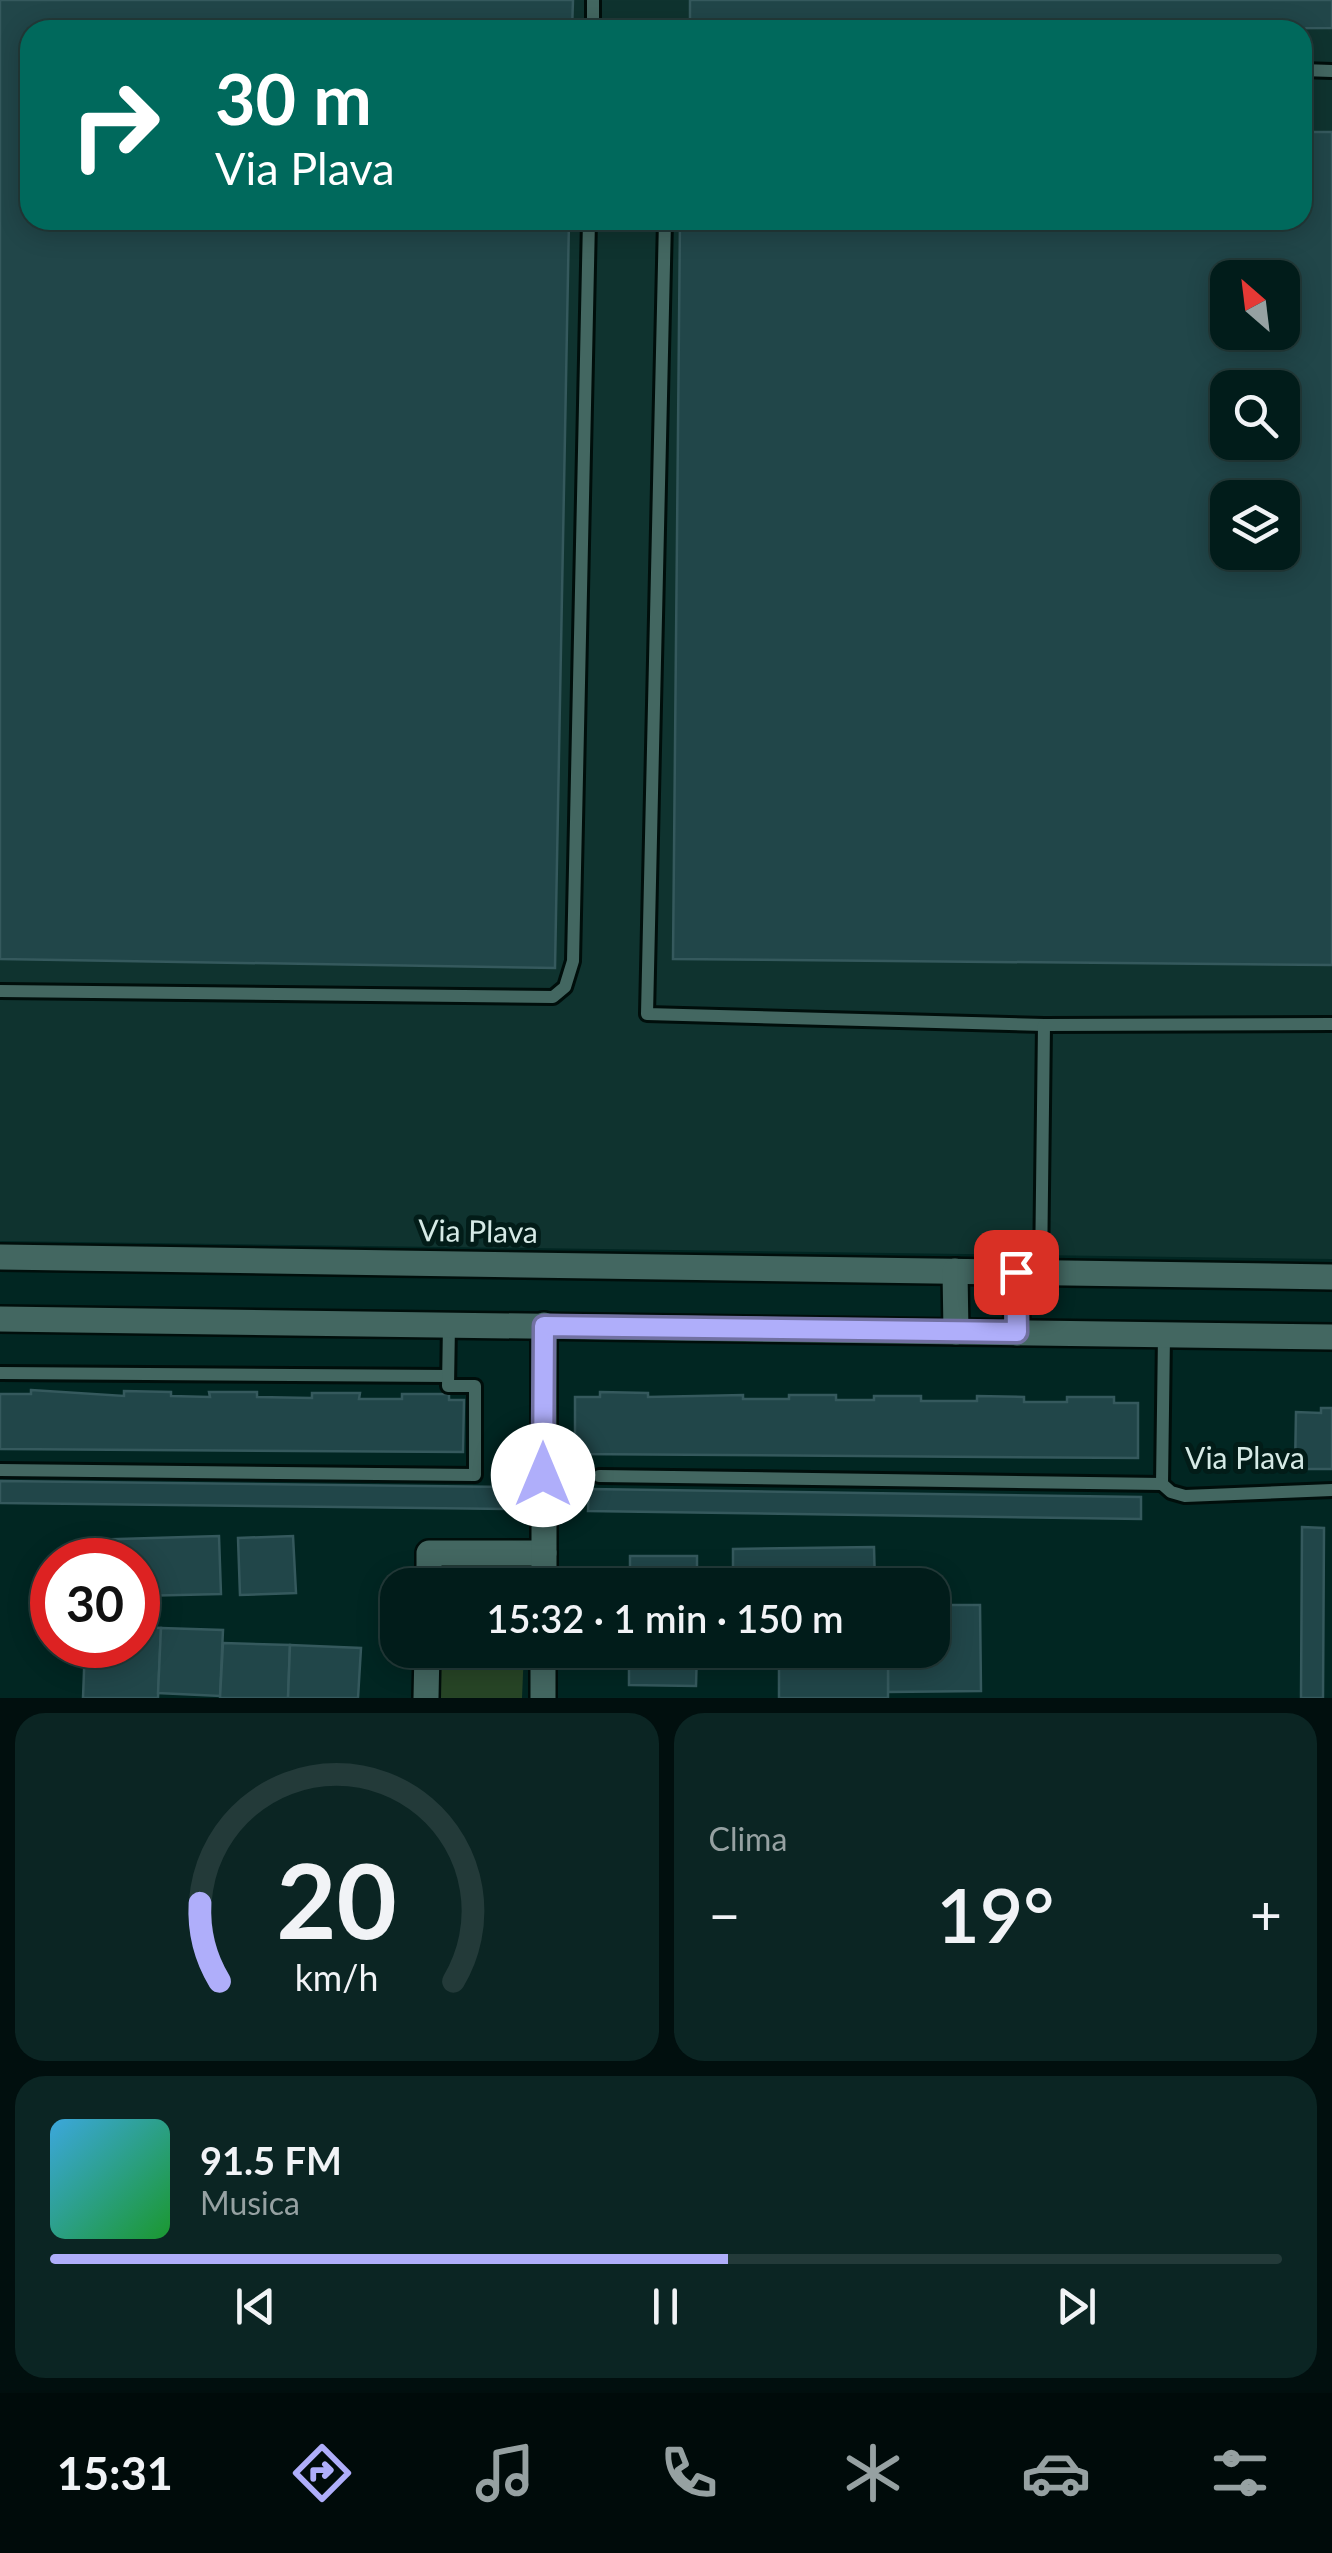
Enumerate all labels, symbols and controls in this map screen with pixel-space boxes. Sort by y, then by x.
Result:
text: 30 m [215,56,372,140]
icon: right [50,60,180,190]
text: Via Plava [215,141,395,195]
north arrow [1210,260,1300,350]
map controls [1210,260,1300,570]
button: search [1210,370,1300,460]
button: layers [1210,480,1300,570]
street label: Via Plava [418,1211,538,1249]
pin [974,1230,1059,1315]
icon: arrive [989,1245,1044,1300]
position arrow [491,1423,595,1527]
street label: Via Plava [1185,1439,1305,1475]
speed limit sign: 30 [30,1538,160,1668]
text: 15:32 · 1 min · 150 m [487,1595,843,1641]
text: Clima [709,1819,787,1858]
text: 20 [276,1836,397,1961]
text: 19° [936,1869,1054,1959]
text: − [709,1881,740,1947]
text: + [1250,1881,1282,1947]
text: km/h [295,1956,379,1999]
text: 91.5 FM [200,2137,342,2183]
text: Musica [200,2183,300,2222]
icon: previous [228,2279,283,2334]
icon: pause [638,2279,693,2334]
icon: next [1049,2279,1104,2334]
icon: directions [287,2438,357,2508]
icon: music [470,2438,540,2508]
icon: phone [654,2438,724,2508]
icon: climate [838,2438,908,2508]
icon: car [1021,2438,1091,2508]
icon: filters [1205,2438,1275,2508]
text: 15:31 [57,2446,173,2500]

